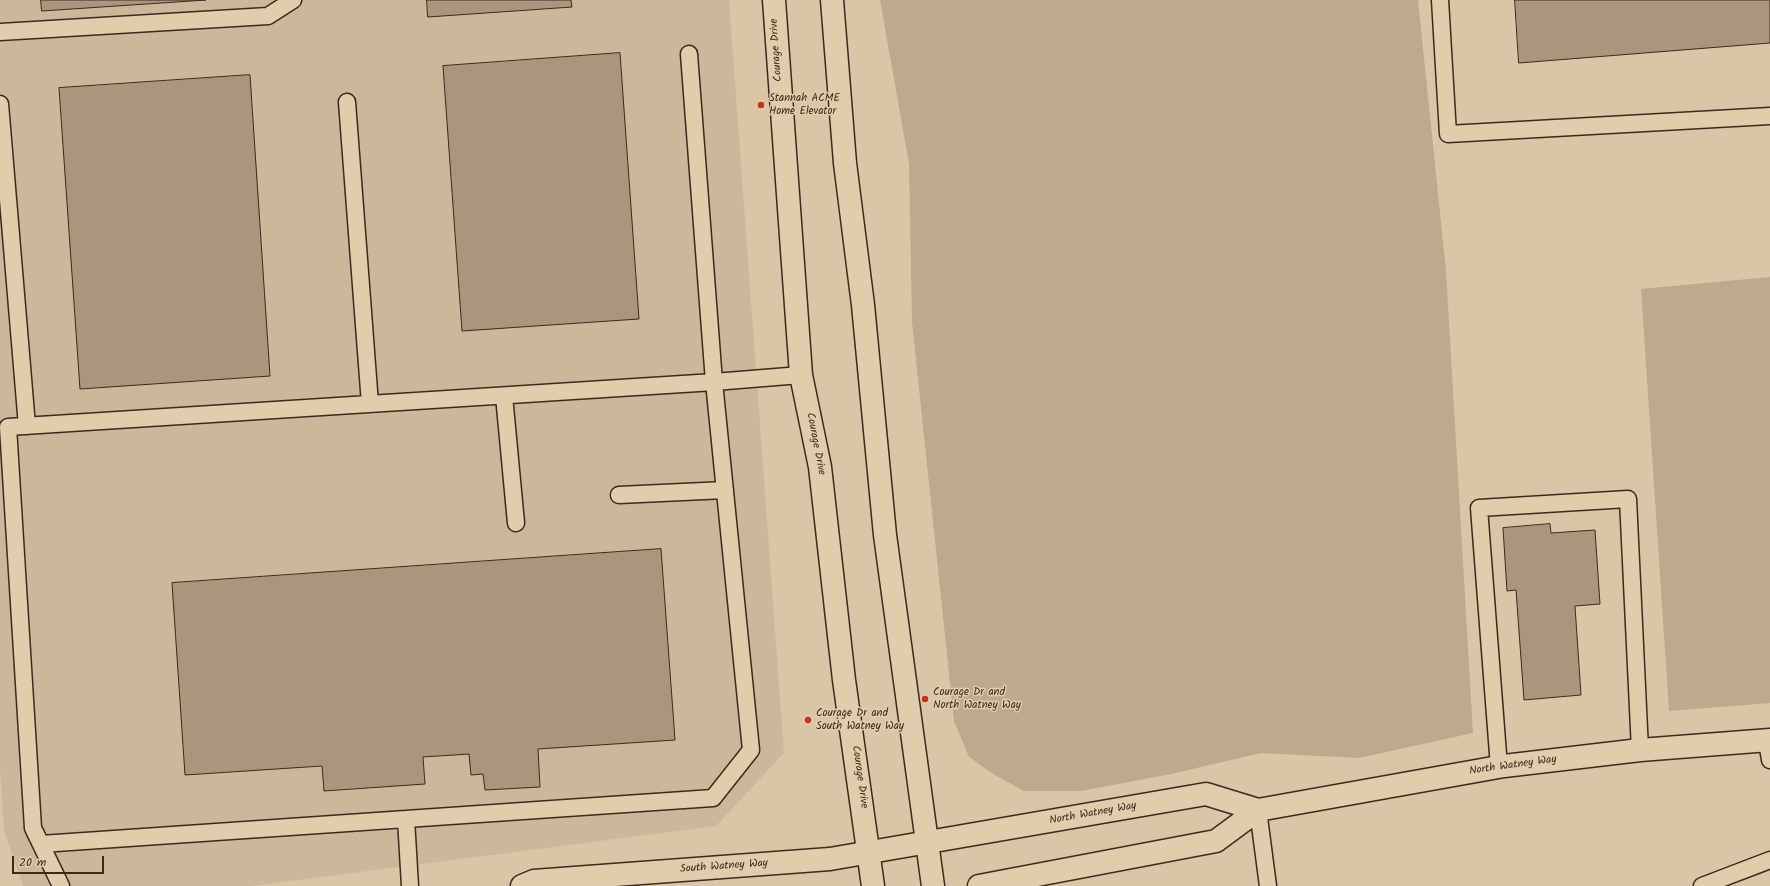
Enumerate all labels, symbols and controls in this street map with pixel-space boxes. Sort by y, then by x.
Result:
street label: Courage Drive [768,18,786,82]
place label: Stannah ACME Home Elevator [769,92,840,118]
marker: Stannah ACME Home Elevator [756,100,766,110]
street label: Courage Drive [802,412,828,476]
place label: Courage Dr and North Watney Way [933,686,1021,712]
marker: Courage Dr and North Watney Way [920,694,930,704]
place label: Courage Dr and South Watney Way [816,707,904,733]
marker: Courage Dr and South Watney Way [803,715,813,725]
street label: Courage Drive [848,745,870,809]
street label: North Watney Way [1469,753,1557,779]
street label: North Watney Way [1049,800,1137,828]
scale bar [14,848,106,874]
text: 20 m [19,853,46,872]
street label: South Watney Way [680,857,768,877]

